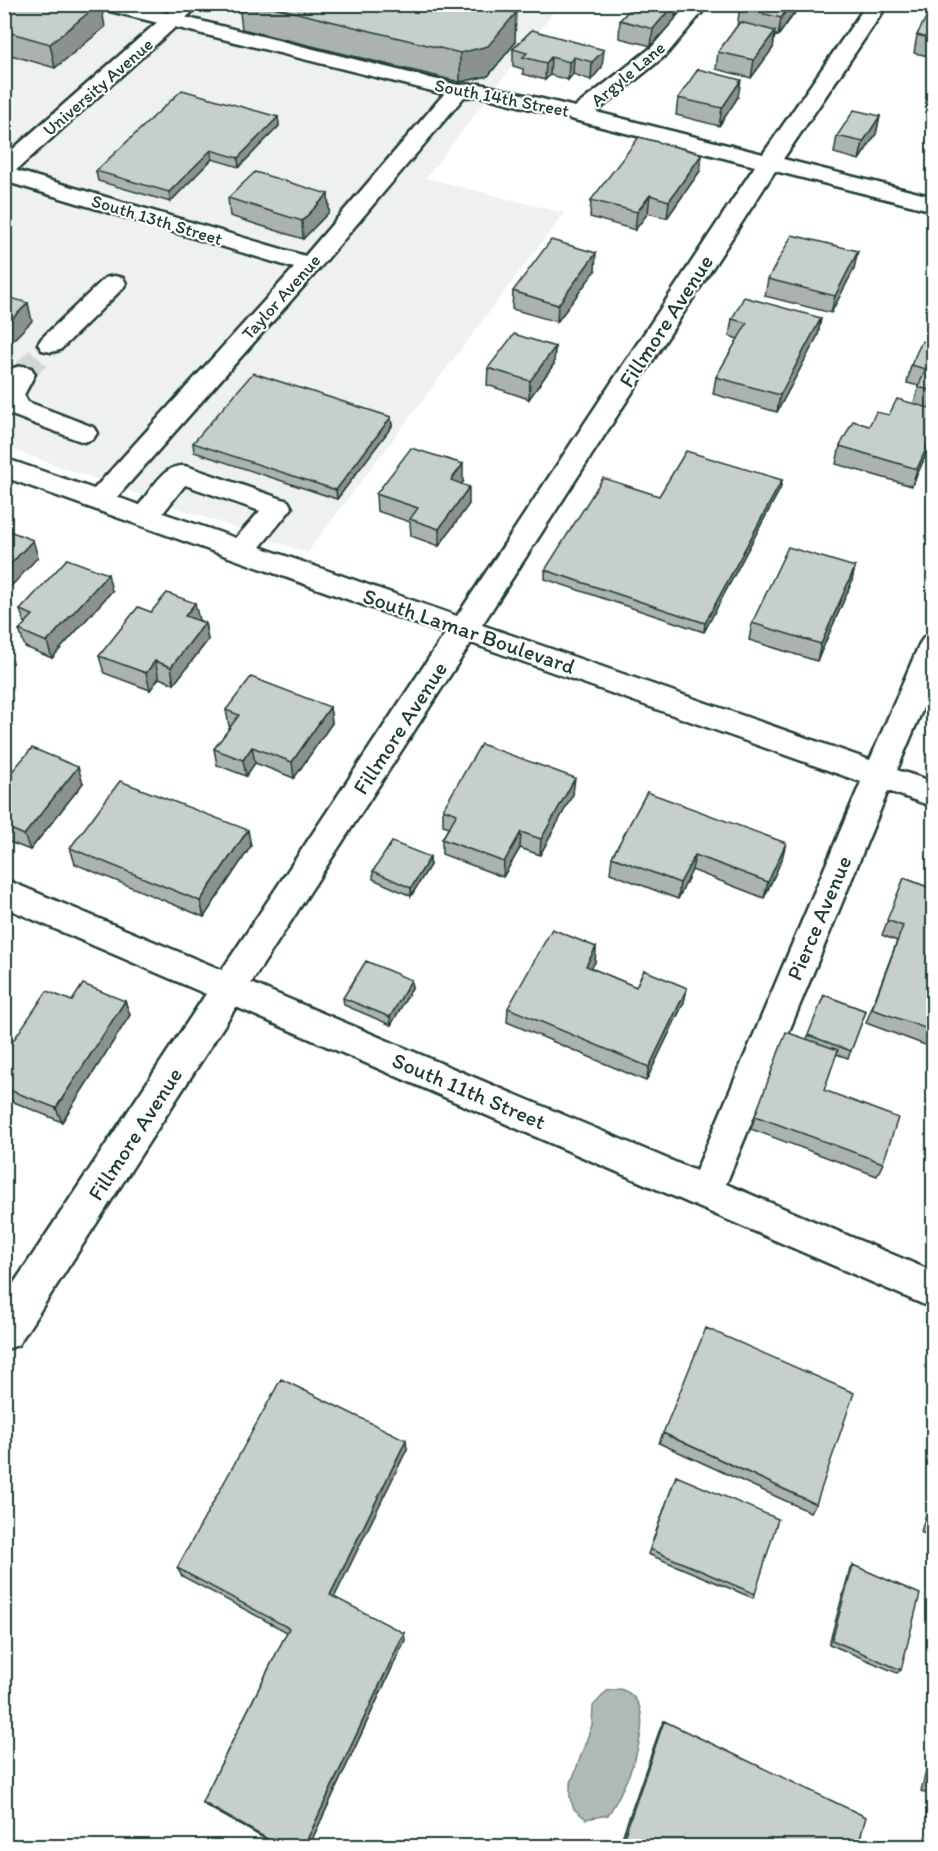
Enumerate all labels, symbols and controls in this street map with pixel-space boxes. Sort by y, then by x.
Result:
street label: University Avenue [38,33,158,141]
street label: Argyle Lane [586,37,670,111]
street label: South 14th Street [433,74,571,122]
street label: South 13th Street [89,190,225,250]
street label: Fillmore Avenue [613,249,719,393]
street label: Taylor Avenue [237,250,325,344]
street label: South Lamar Boulevard [359,582,579,680]
street label: Fillmore Avenue [347,656,453,800]
street label: Pierce Avenue [781,852,857,984]
street label: South 11th Street [388,1047,550,1135]
street label: Fillmore Avenue [82,1062,188,1206]

